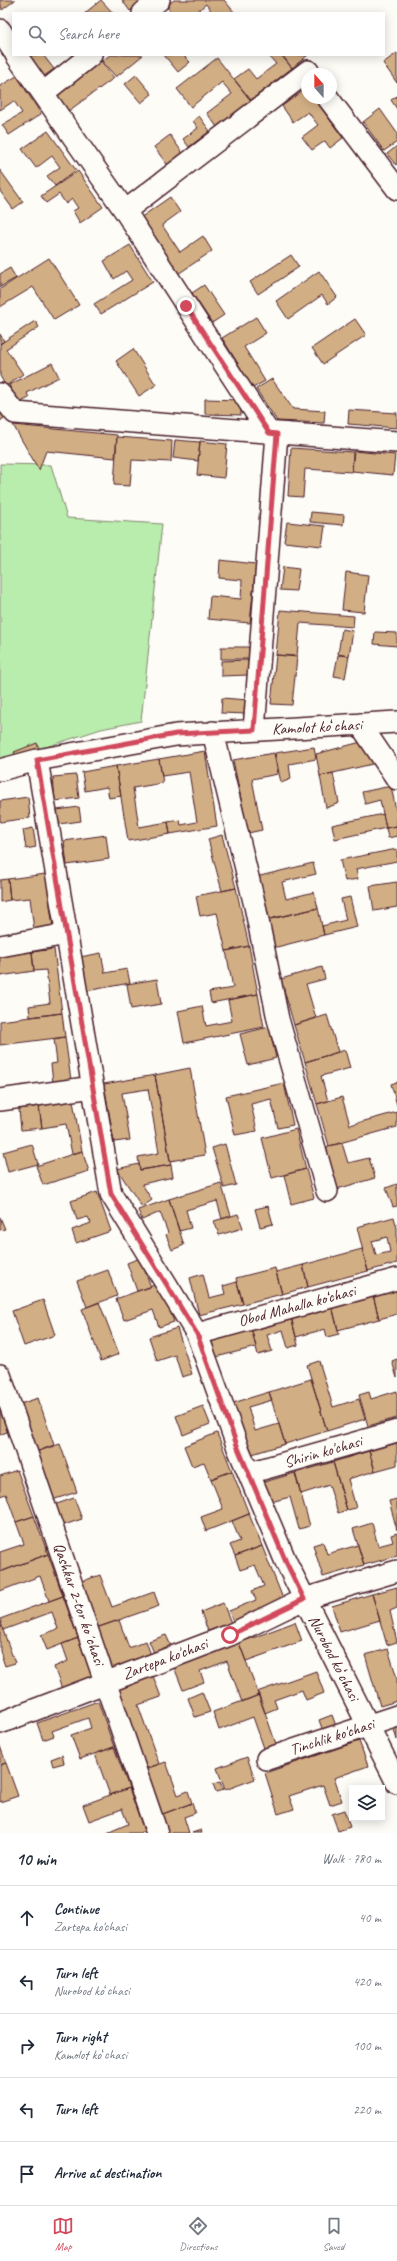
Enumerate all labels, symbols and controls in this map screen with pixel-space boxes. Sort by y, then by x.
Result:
search box [12,12,385,56]
icon: search [26,23,48,45]
text: Search here [58,25,119,44]
north arrow [301,68,337,104]
route end [177,297,195,315]
street label: Kamolot koʻchasi [272,715,364,739]
street label: Obod Mahalla ko‘chasi [236,1280,360,1331]
street label: Shirin ko'chasi [282,1431,366,1473]
street label: Qashkar 2-tor koʼchasi [49,1540,110,1670]
street label: Nurobod koʻchasi [304,1612,365,1706]
route start [221,1626,239,1644]
street label: Zartepa ko'chasi [120,1633,212,1684]
street label: Tinchlik ko'chasi [287,1713,379,1760]
map controls [349,1785,385,1821]
button: layers [349,1785,385,1821]
text: 10 min [16,1849,56,1870]
text: Walk · 780 m [322,1851,381,1867]
text: Continue [54,1900,99,1919]
icon: ahead [16,1907,38,1929]
text: 40 m [359,1910,381,1926]
text: Zartepa ko'chasi [54,1919,127,1935]
text: Turn left [54,1964,97,1983]
icon: left [16,1971,38,1993]
text: 420 m [353,1974,381,1990]
text: Nurobod koʻchasi [54,1983,130,1999]
text: Turn right [54,2028,107,2047]
icon: right [16,2035,38,2057]
text: 100 m [353,2038,381,2054]
text: Kamolot koʻchasi [54,2047,127,2063]
icon: left [16,2099,38,2121]
text: Turn left [54,2100,97,2119]
text: 220 m [353,2102,381,2118]
icon: arrive [16,2163,38,2185]
text: Arrive at destination [54,2164,161,2183]
tab: Map [52,2215,74,2253]
tab: Directions [179,2215,218,2253]
tab: Saved [323,2215,345,2253]

